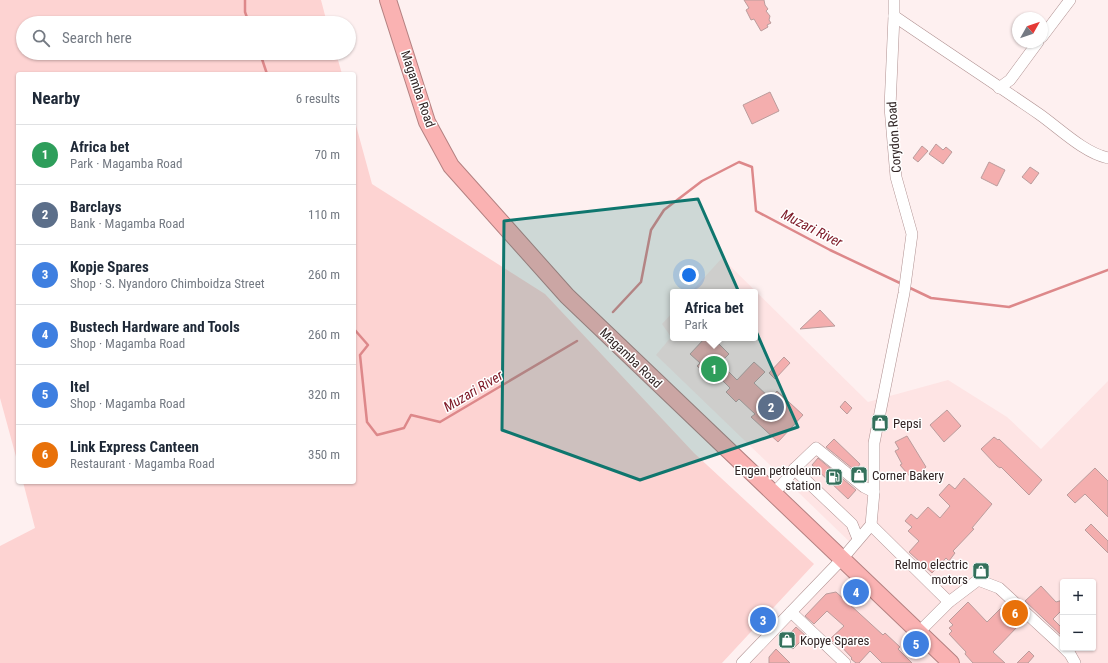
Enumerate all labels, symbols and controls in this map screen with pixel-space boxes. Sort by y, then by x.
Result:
north arrow [1012,12,1048,48]
search box [16,16,356,60]
icon: search [30,27,52,49]
text: Search here [62,29,132,47]
street label: Magamba Road [398,49,438,129]
text: Nearby [32,88,80,108]
text: 6 results [296,91,340,106]
street label: Corydon Road [884,101,904,173]
text: Africa bet [70,138,129,156]
text: 1 [42,147,48,162]
text: 70 m [314,147,340,162]
text: Park · Magamba Road [70,156,183,171]
text: Barclays [70,198,121,216]
water label: Muzari River [779,206,846,251]
text: 2 [42,207,48,222]
text: 110 m [308,207,340,222]
text: Bank · Magamba Road [70,216,185,231]
text: Kopje Spares [70,258,149,276]
your location [679,265,699,285]
text: 3 [42,267,48,282]
text: 260 m [308,267,340,282]
text: Shop · S. Nyandoro Chimboidza Street [70,276,265,291]
popup [670,289,758,341]
text: Africa bet [684,299,744,317]
text: Park [684,317,708,332]
text: Bustech Hardware and Tools [70,318,240,336]
street label: Magamba Road [597,325,665,391]
text: 4 [42,327,48,342]
text: 260 m [308,327,340,342]
text: Shop · Magamba Road [70,336,185,351]
pin: 1 [701,354,727,384]
water label: Muzari River [440,367,506,415]
text: Itel [70,378,90,396]
text: 5 [42,387,48,402]
text: 320 m [308,387,340,402]
pin: 2 [758,392,784,422]
text: Shop · Magamba Road [70,396,185,411]
shop icon: Pepsi [870,413,890,433]
place label: Pepsi [893,416,922,431]
text: Link Express Canteen [70,438,199,456]
text: 6 [42,447,48,462]
text: 350 m [308,447,340,462]
text: Restaurant · Magamba Road [70,456,215,471]
place label: Engen petroleum station [735,463,821,493]
shop icon: Corner Bakery [849,465,869,485]
fuel station icon: Engen petroleum station [824,467,844,487]
place label: Corner Bakery [872,468,944,483]
place label: Relmo electric motors [895,557,968,587]
shop icon: Relmo electric motors [971,561,991,581]
pin: 4 [843,577,869,607]
map controls [1060,579,1096,651]
button: + [1060,579,1096,615]
pin: 6 [1002,598,1028,628]
pin: 3 [750,605,776,635]
button: − [1060,615,1096,651]
pin: 5 [903,629,929,659]
shop icon: Kopye Spares [777,630,797,650]
place label: Kopye Spares [800,633,870,648]

